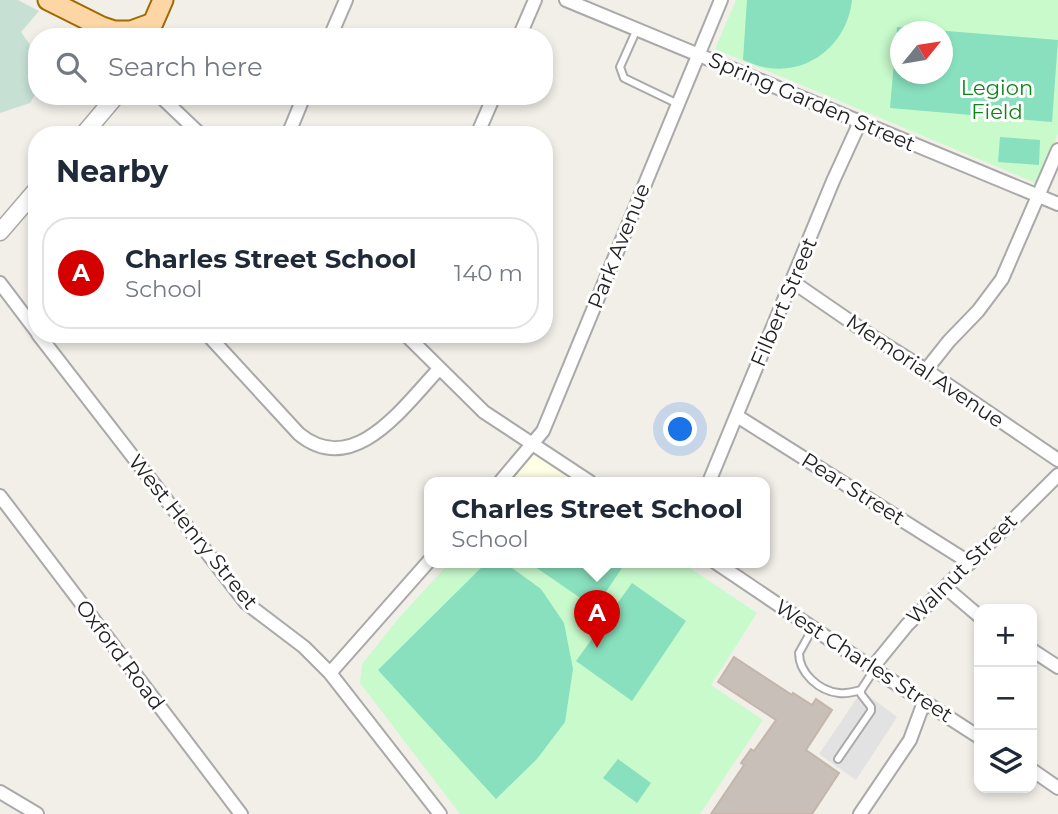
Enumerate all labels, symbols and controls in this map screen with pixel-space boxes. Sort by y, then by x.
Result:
north arrow [890,21,953,84]
search box [28,28,553,105]
street label: Spring Garden Street [705,47,919,156]
icon: search [52,48,90,86]
text: Search here [108,51,263,83]
park label: Legion Field [961,75,1033,124]
text: Nearby [56,153,168,190]
street label: Park Avenue [582,180,655,312]
street label: Filbert Street [745,234,822,370]
text: Charles Street School [125,243,417,275]
text: A [72,259,90,287]
text: 140 m [454,259,523,287]
text: School [125,275,203,303]
street label: Memorial Avenue [842,309,1009,433]
your location [663,412,697,446]
street label: Pear Street [797,447,909,530]
street label: West Henry Street [123,449,263,614]
popup [424,477,770,568]
text: Charles Street School [451,493,743,525]
street label: Walnut Street [901,508,1022,629]
text: School [451,525,529,553]
pin: A [574,590,620,648]
street label: West Charles Street [771,594,958,727]
street label: Oxford Road [71,595,170,715]
map controls [974,604,1037,793]
button: + [974,604,1037,667]
button: − [974,667,1037,730]
button: layers [974,730,1037,793]

